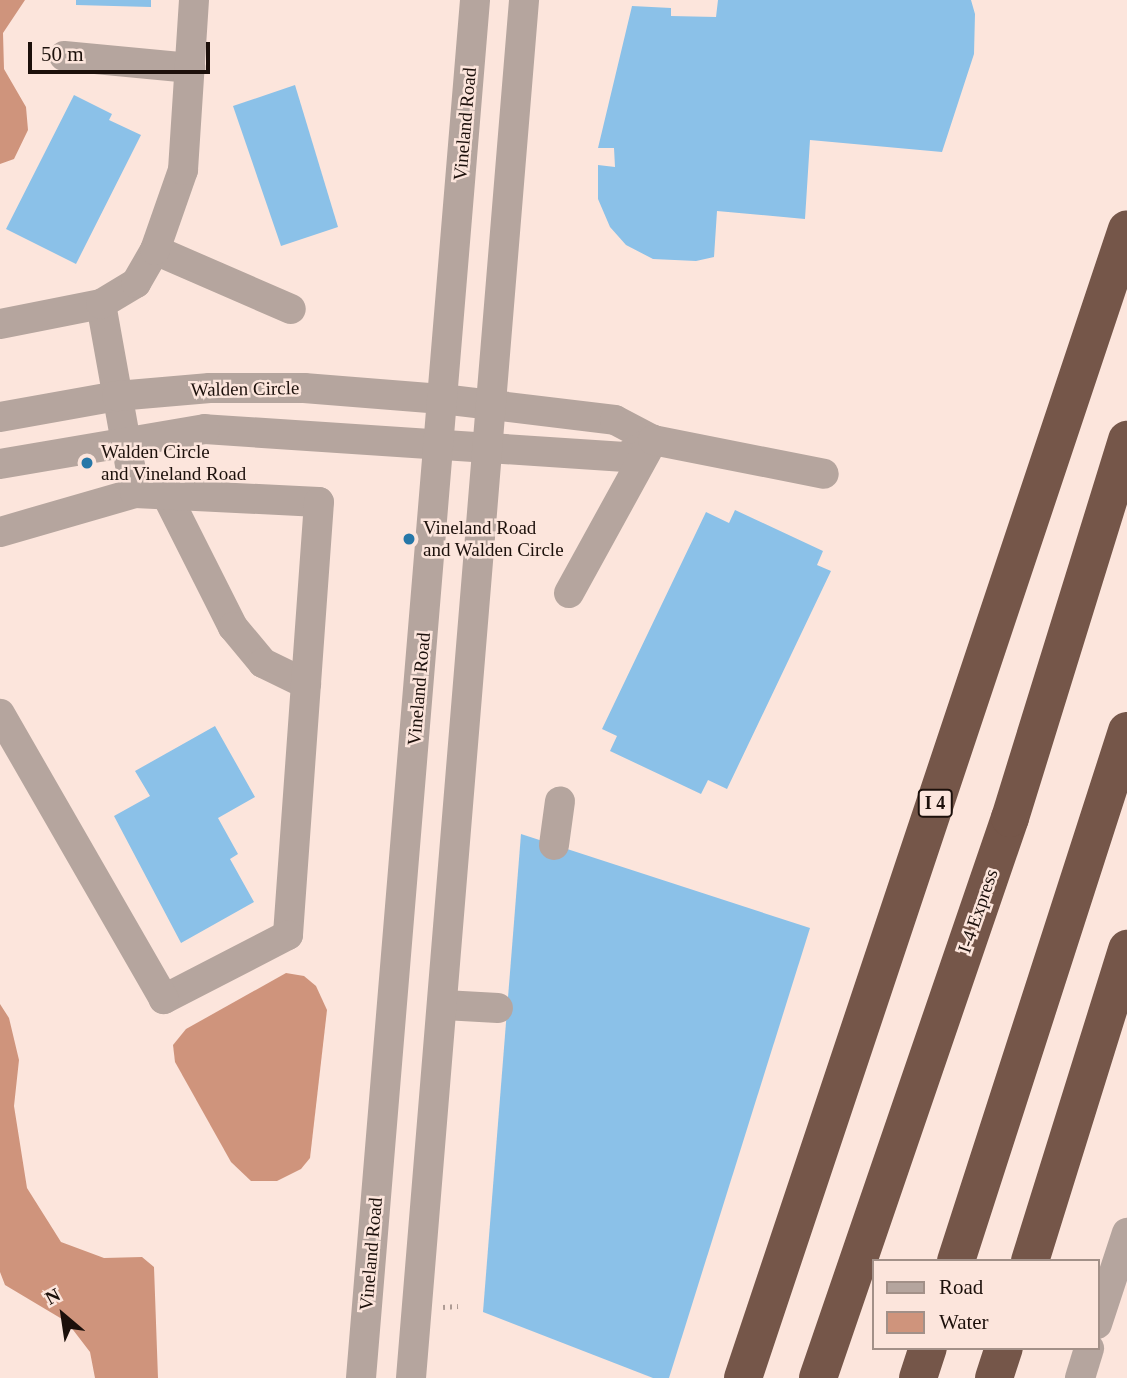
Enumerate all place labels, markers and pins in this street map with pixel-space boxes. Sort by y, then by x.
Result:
place label: Walden Circle and Vineland Road [101,441,247,485]
marker: Walden Circle and Vineland Road [79,455,95,471]
place label: Vineland Road and Walden Circle [423,517,564,561]
marker: Vineland Road and Walden Circle [401,531,417,547]

